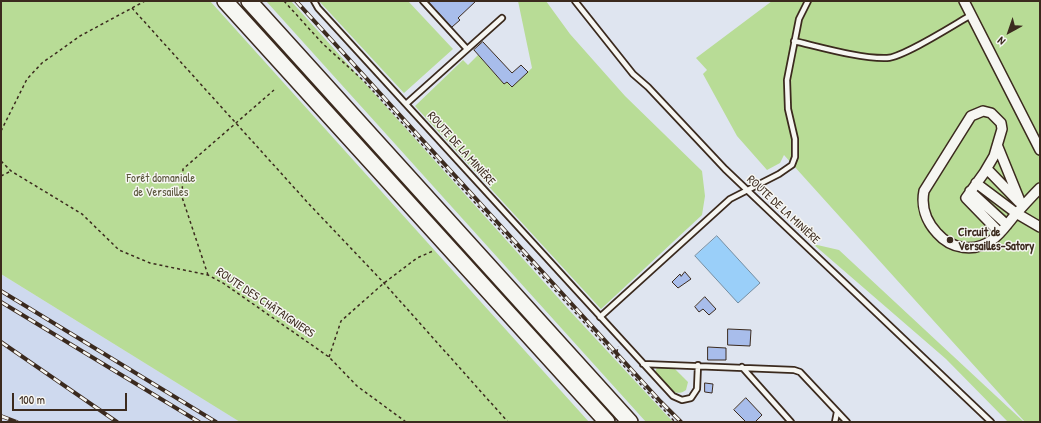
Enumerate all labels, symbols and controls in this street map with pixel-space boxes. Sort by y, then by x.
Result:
north arrow [989,12,1029,52]
text: N [995,34,1008,48]
street label: ROUTE DE LA MINIÈRE [424,109,498,189]
park label: Forêt domaniale de Versailles [127,172,195,200]
street label: ROUTE DE LA MINIÈRE [744,173,822,247]
place label: Circuit de Versailles-Satory [958,226,1034,254]
marker: Circuit de Versailles-Satory [945,235,955,245]
street label: ROUTE DES CHÂTAIGNIERS [213,265,317,341]
scale bar [14,385,129,411]
text: 100 m [19,391,45,408]

